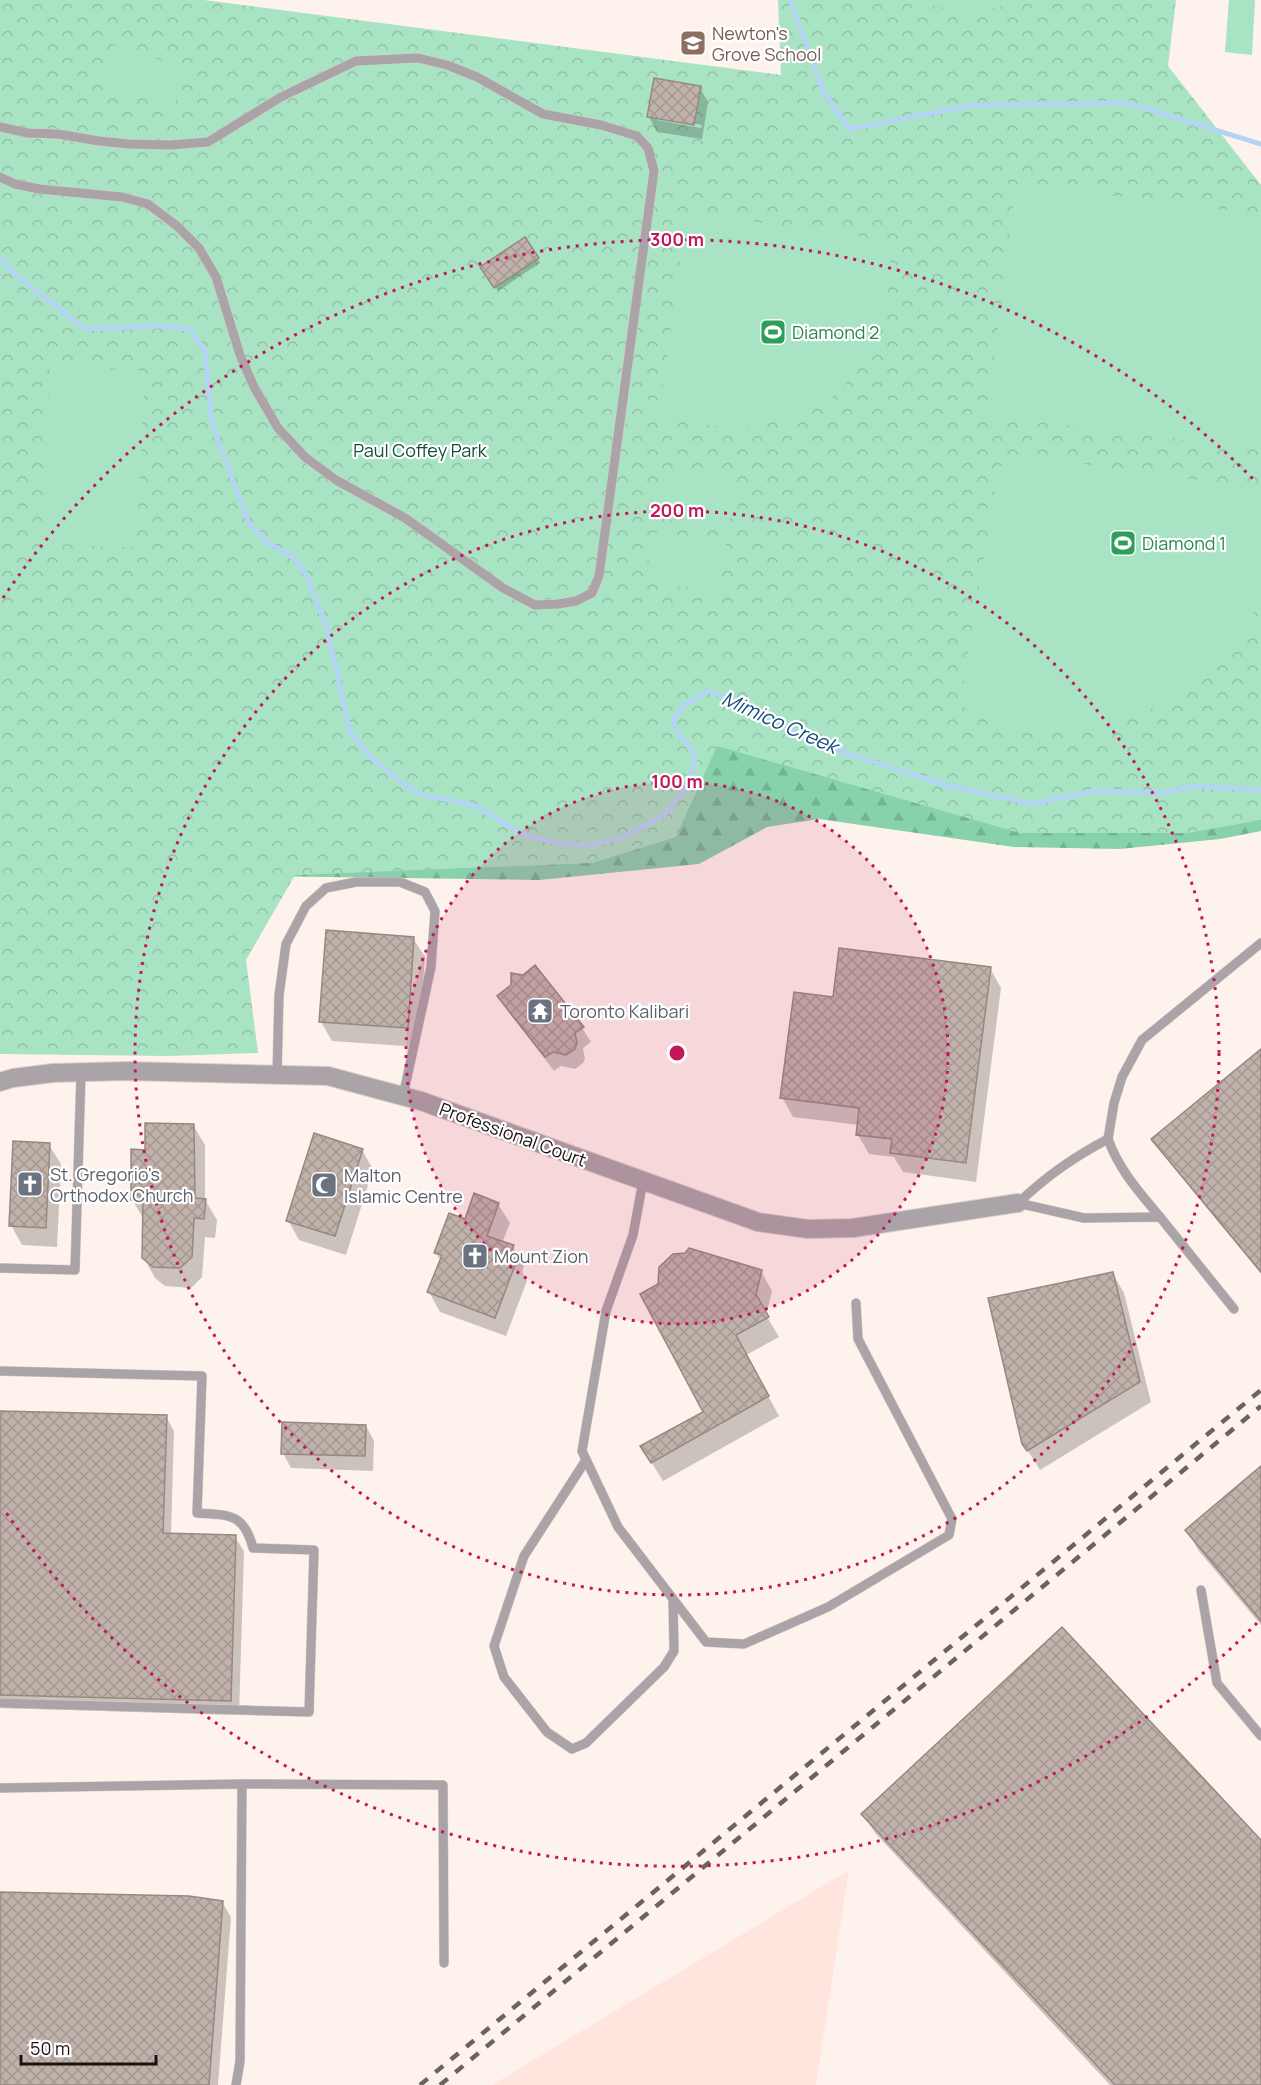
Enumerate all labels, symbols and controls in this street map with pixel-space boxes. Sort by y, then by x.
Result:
place label: Newton's Grove School [712,21,821,66]
school or university icon: Newton's Grove School [678,28,708,58]
text: 300 m [650,227,704,251]
sports icon: Diamond 2 [758,317,788,347]
place label: Diamond 2 [792,320,879,344]
park label: Paul Coffey Park [353,438,488,462]
text: 200 m [650,498,704,522]
sports icon: Diamond 1 [1108,528,1138,558]
place label: Diamond 1 [1142,531,1226,555]
water label: Mimico Creek [718,684,845,761]
text: 100 m [651,769,703,793]
temple icon: Toronto Kalibari [525,996,555,1026]
place label: Toronto Kalibari [560,999,689,1023]
centre of rings [667,1043,687,1063]
street label: Professional Court [436,1096,590,1172]
place label: St. Gregorio's Orthodox Church [50,1162,194,1207]
place label: Malton Islamic Centre [344,1163,463,1208]
church icon: St. Gregorio's Orthodox Church [15,1169,45,1199]
mosque icon: Malton Islamic Centre [309,1170,339,1200]
church icon: Mount Zion [460,1241,490,1271]
place label: Mount Zion [494,1244,589,1268]
scale bar [21,2028,156,2066]
text: 50 m [30,2036,70,2060]

